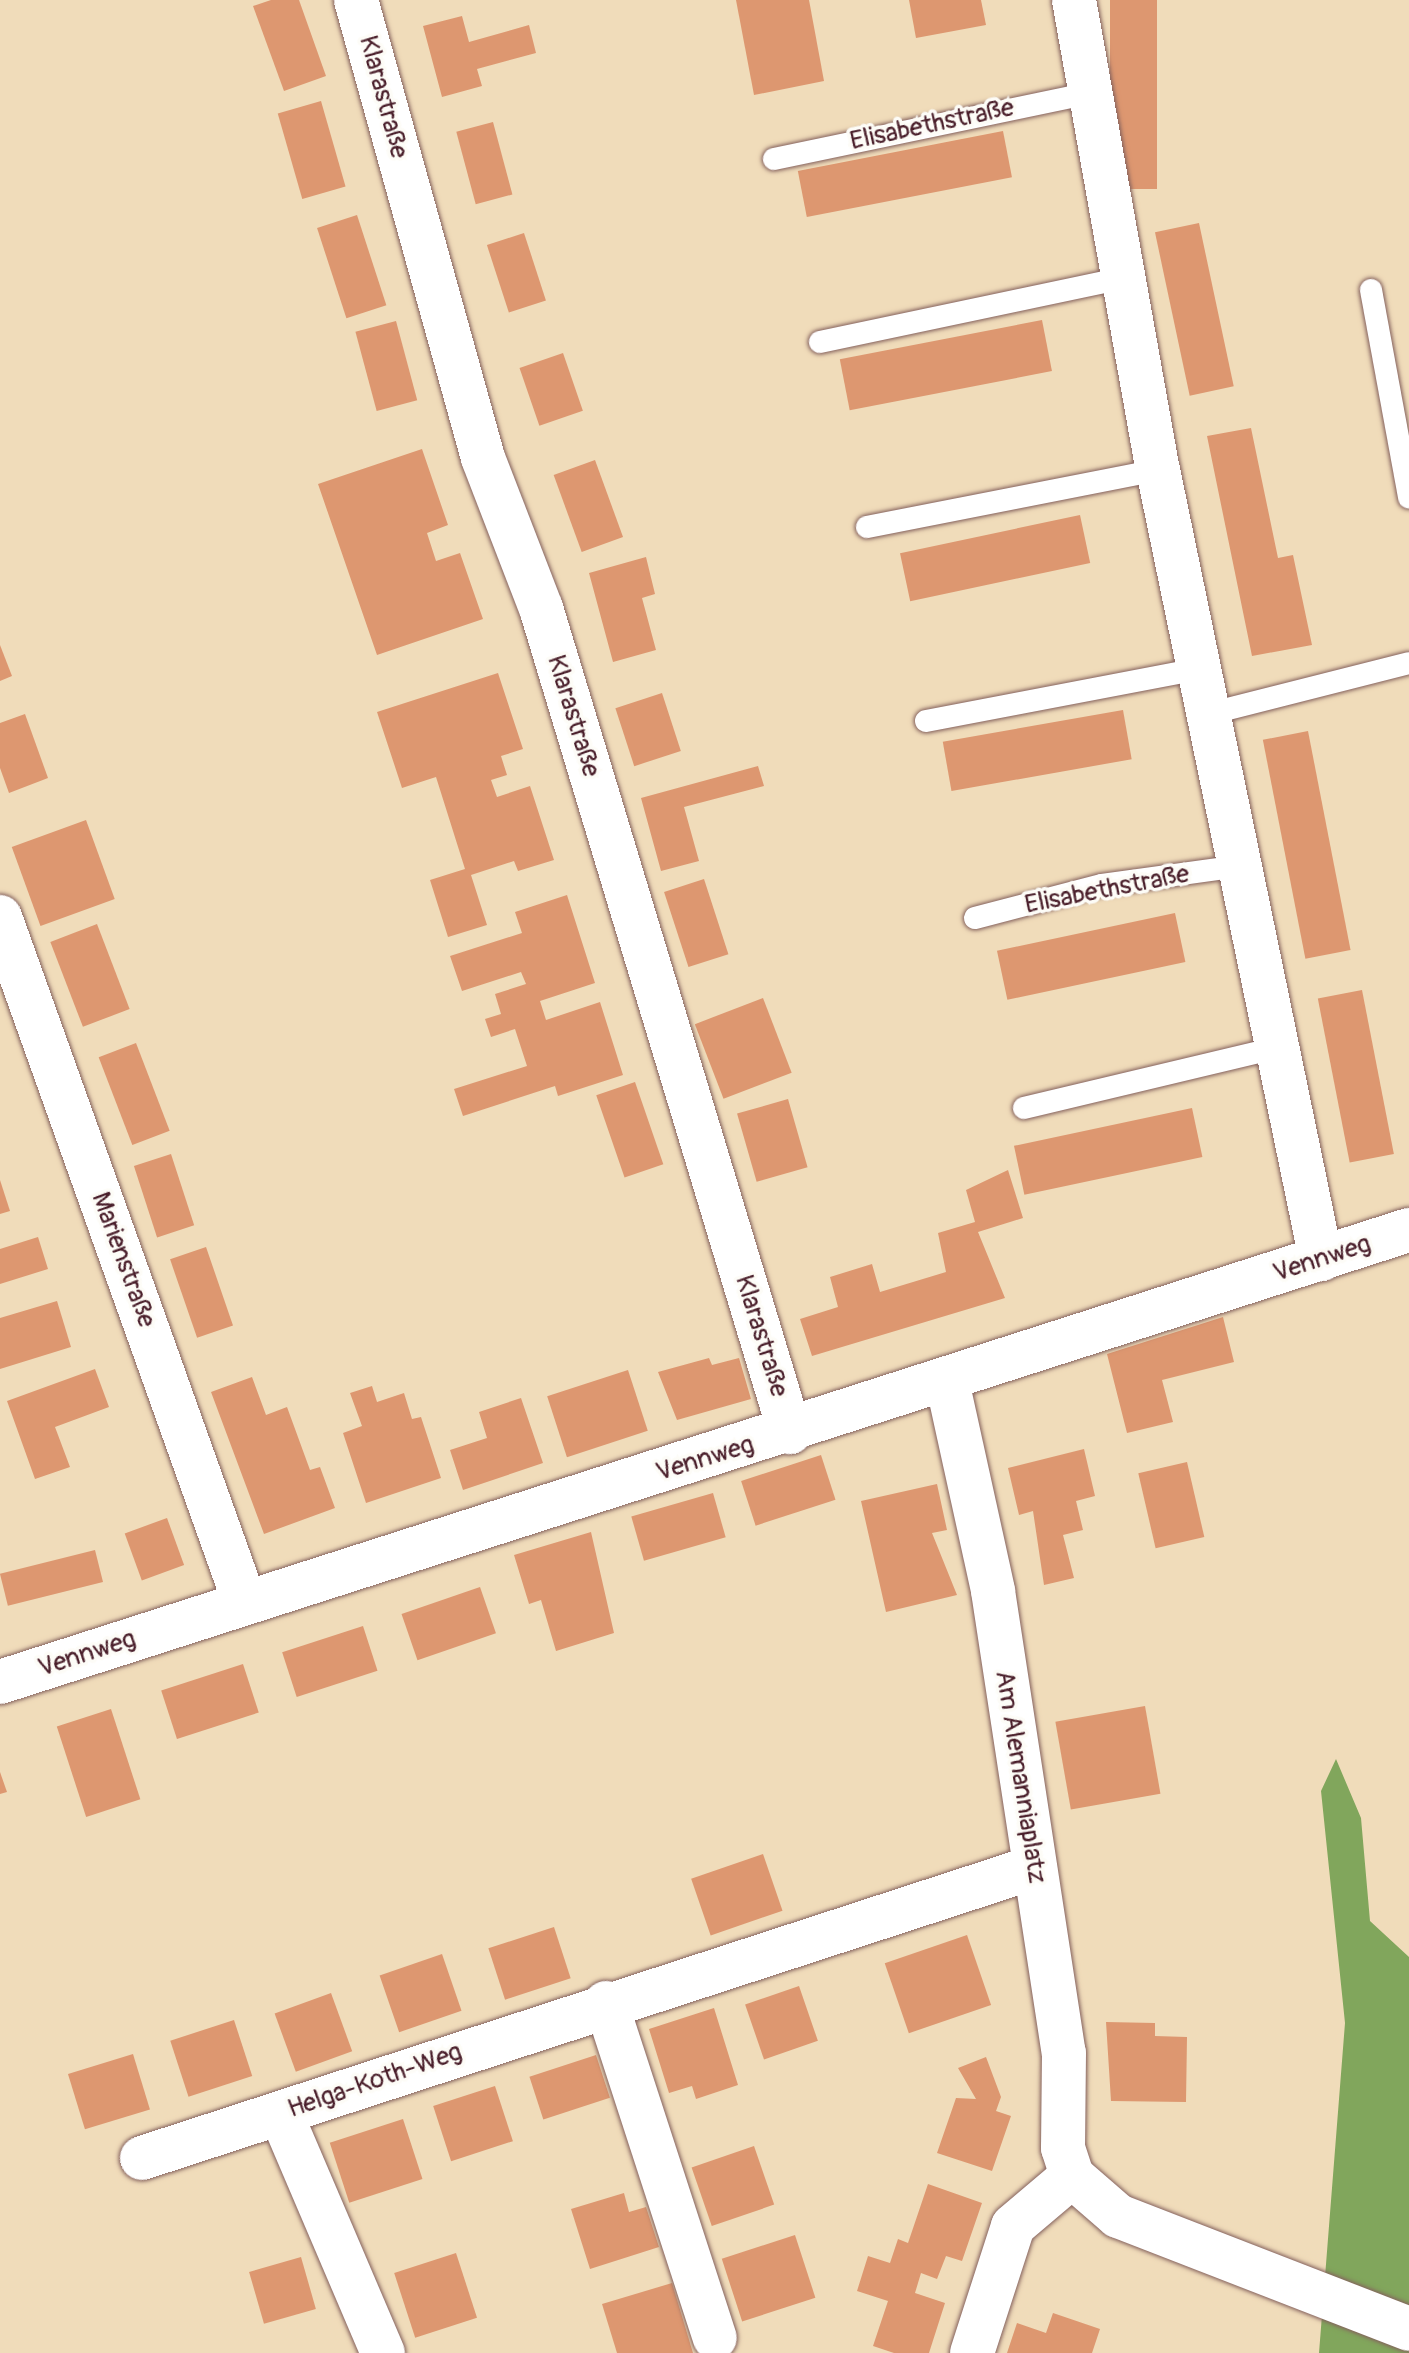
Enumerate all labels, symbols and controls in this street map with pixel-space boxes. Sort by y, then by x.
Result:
street label: Klarastraße [352,32,414,162]
street label: Elisabethstraße [847,92,1017,158]
street label: Klarastraße [540,651,606,781]
street label: Elisabethstraße [1022,859,1192,921]
street label: Marienstraße [84,1188,162,1332]
street label: Vennweg [1269,1229,1375,1289]
street label: Klarastraße [728,1271,794,1401]
street label: Vennweg [652,1429,758,1489]
street label: Vennweg [34,1624,140,1684]
street label: Am Alemanniaplatz [988,1668,1052,1886]
street label: Helga-Koth-Weg [284,2037,466,2125]

